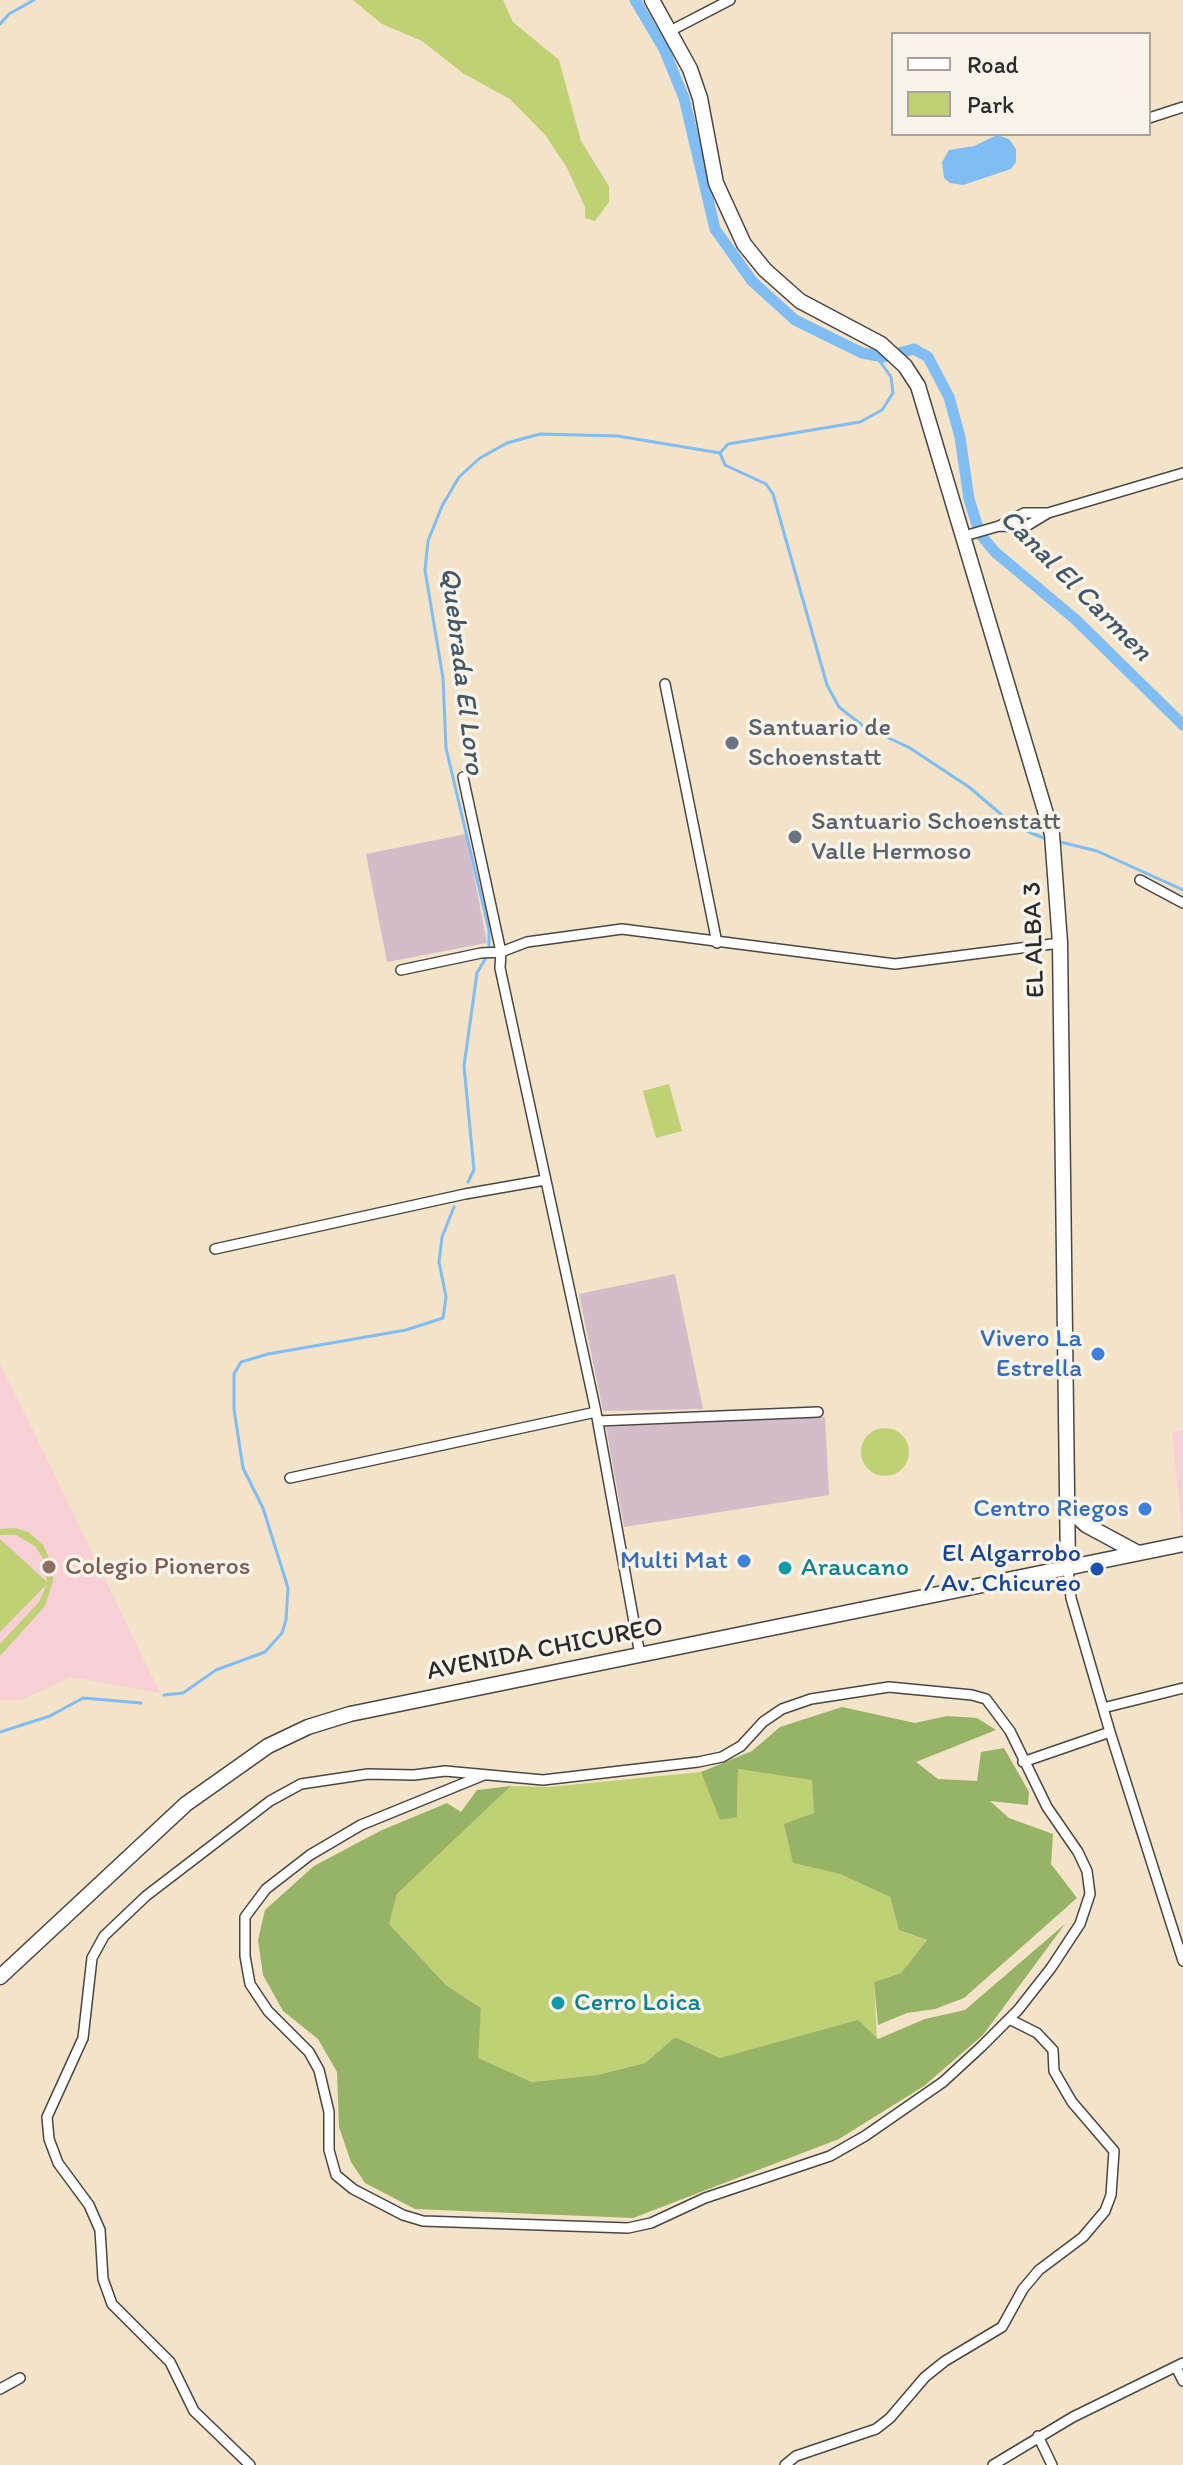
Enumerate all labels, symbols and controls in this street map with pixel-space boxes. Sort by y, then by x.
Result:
legend [891,32,1151,136]
text: Road [967,50,1019,79]
text: Park [967,90,1014,119]
water label: Canal El Carmen [992,503,1158,669]
water label: Quebrada El Loro [432,566,490,776]
place label: Santuario de Schoenstatt [748,712,891,774]
marker: Santuario de Schoenstatt [723,734,741,752]
place label: Santuario Schoenstatt Valle Hermoso [811,806,1061,868]
marker: Santuario Schoenstatt Valle Hermoso [786,828,804,846]
street label: EL ALBA 3 [1017,881,1053,999]
place label: Vivero La Estrella [980,1323,1082,1384]
marker: Vivero La Estrella [1089,1345,1107,1363]
place label: Centro Riegos [973,1493,1129,1525]
marker: Centro Riegos [1136,1500,1154,1518]
place label: El Algarrobo / Av. Chicureo [924,1538,1081,1600]
place label: Multi Mat [620,1545,728,1577]
place label: Colegio Pioneros [65,1551,250,1583]
marker: Multi Mat [735,1552,753,1570]
place label: Araucano [801,1552,909,1584]
marker: Colegio Pioneros [40,1558,58,1576]
marker: Araucano [776,1559,794,1577]
marker: El Algarrobo / Av. Chicureo [1088,1560,1106,1578]
street label: AVENIDA CHICUREO [424,1612,666,1688]
place label: Cerro Loica [574,1987,701,2019]
marker: Cerro Loica [549,1994,567,2012]

